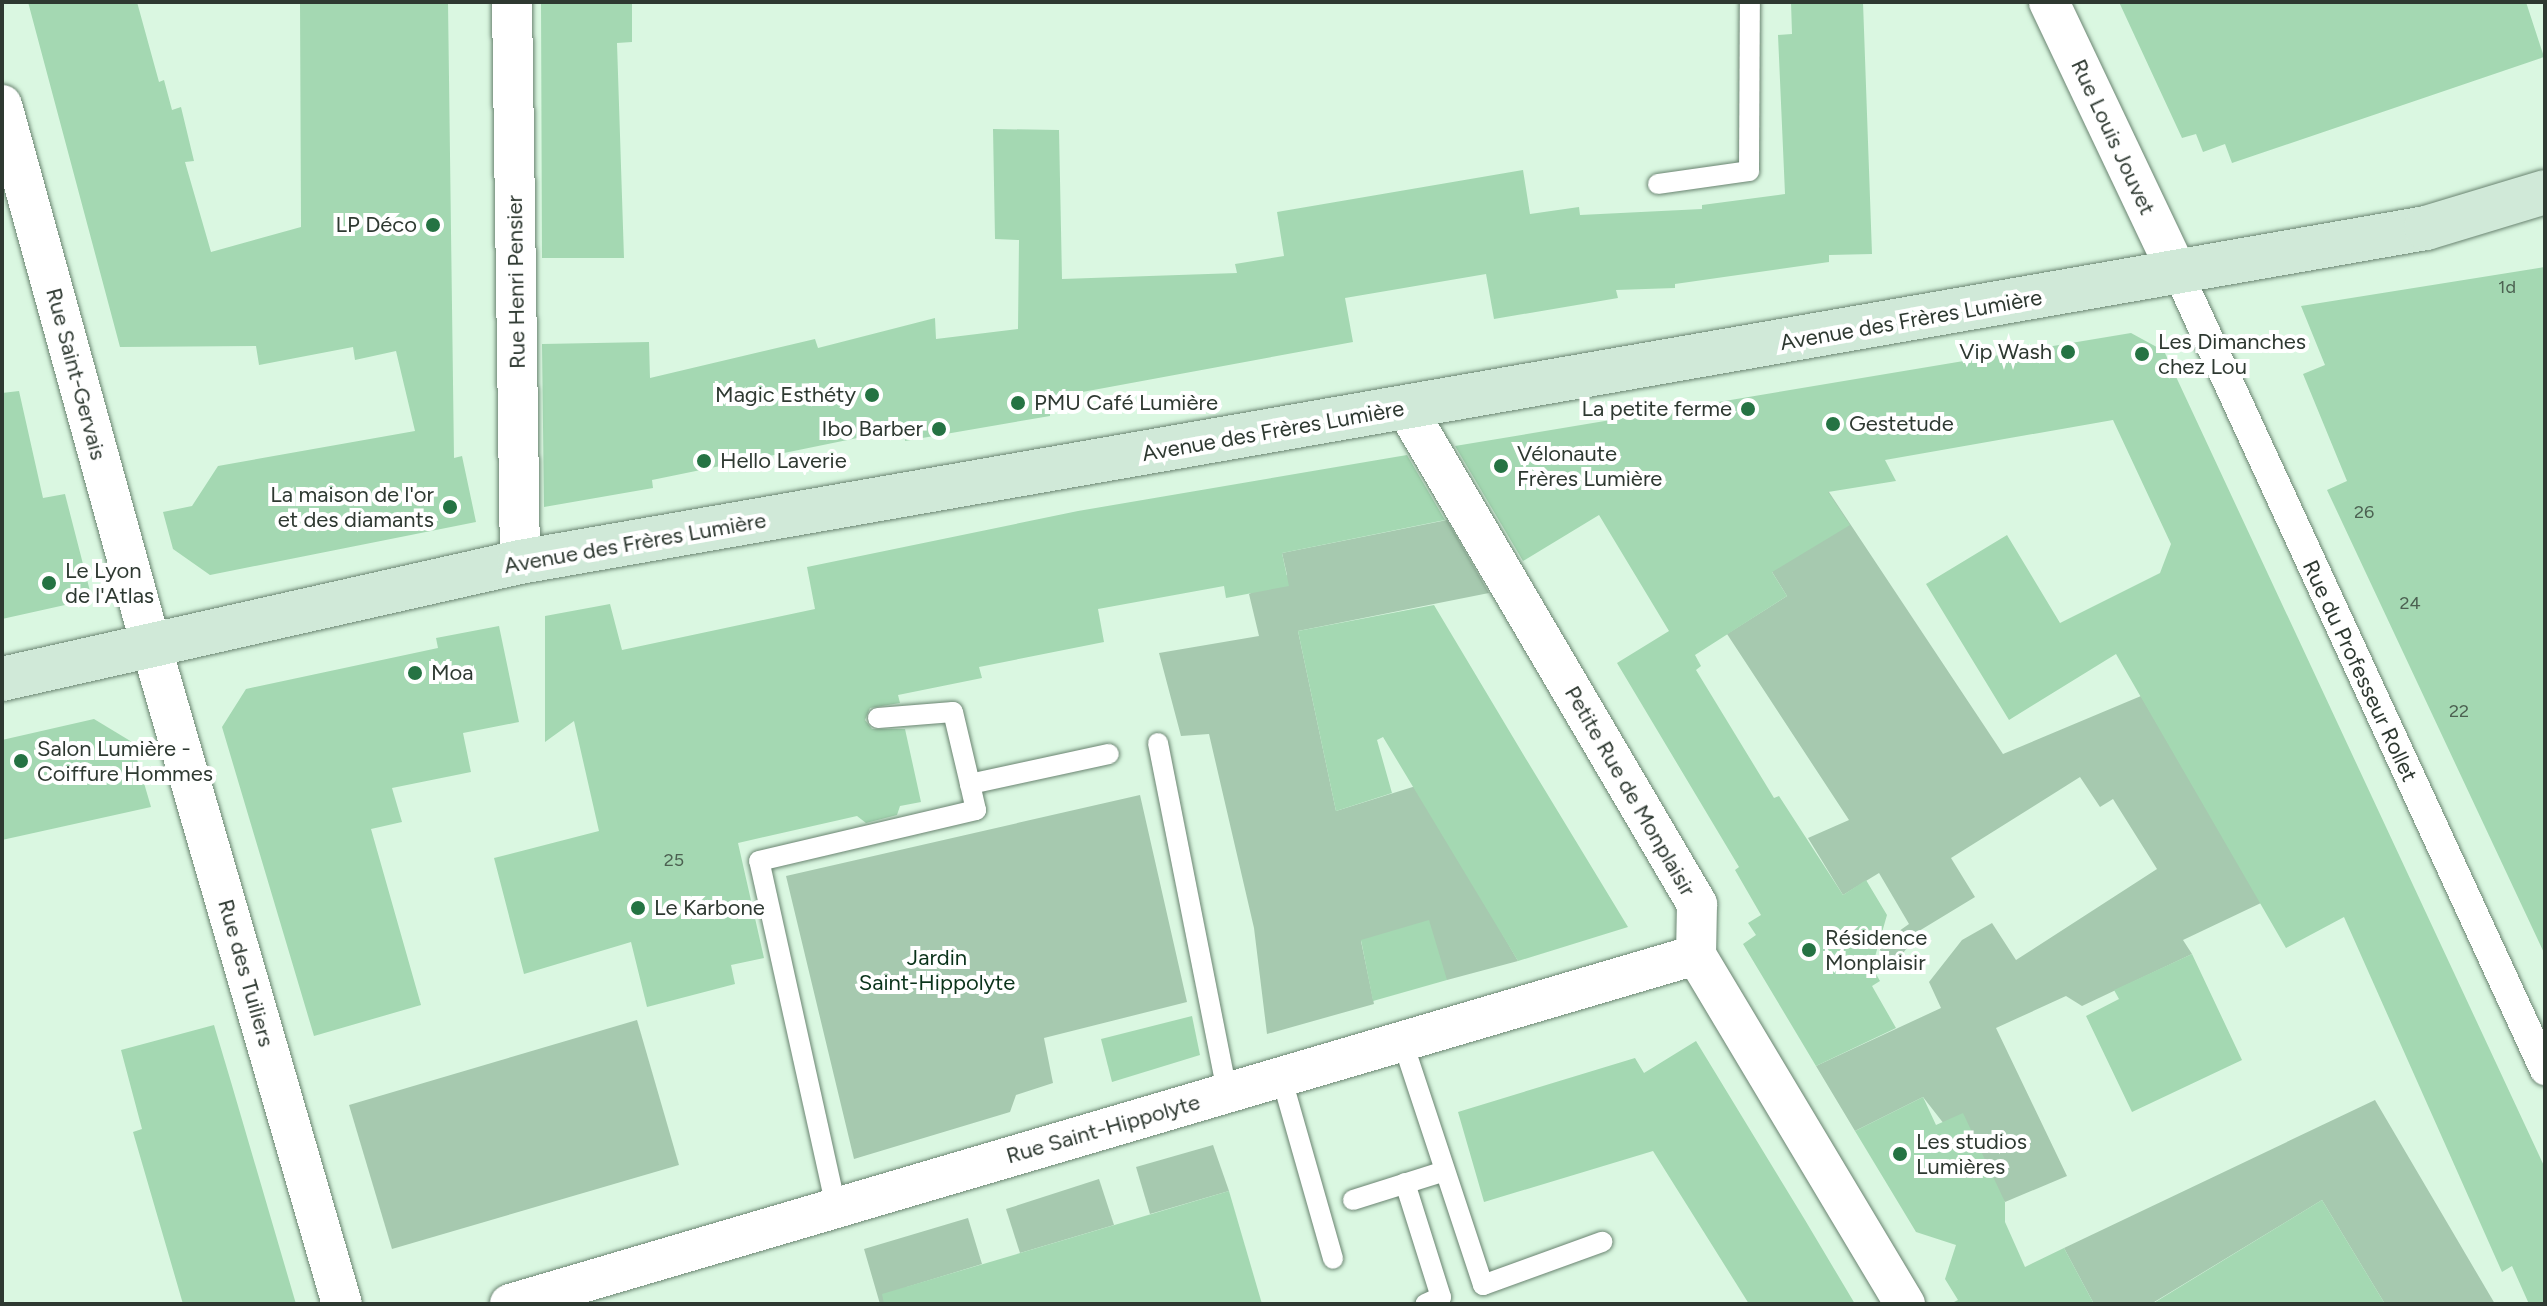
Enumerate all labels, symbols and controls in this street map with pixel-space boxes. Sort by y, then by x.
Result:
street label: Rue Louis Jouvet [2065,55,2161,219]
street label: Rue Henri Pensier [501,195,531,369]
place label: LP Déco [336,212,417,238]
marker: LP Déco [424,216,442,234]
house number: 1d [2498,276,2516,298]
street label: Avenue des Frères Lumière [1778,284,2044,356]
street label: Rue Saint-Gervais [40,285,112,463]
place label: Les Dimanches chez Lou [2158,328,2306,380]
place label: Vip Wash [1959,339,2052,365]
marker: Vip Wash [2059,343,2077,361]
marker: Les Dimanches chez Lou [2133,345,2151,363]
place label: Magic Esthéty [715,382,856,408]
marker: Magic Esthéty [863,386,881,404]
place label: PMU Café Lumière [1034,390,1218,416]
marker: PMU Café Lumière [1009,394,1027,412]
street label: Avenue des Frères Lumière [1140,395,1406,467]
place label: La petite ferme [1582,396,1732,422]
marker: La petite ferme [1739,400,1757,418]
place label: Gestetude [1849,411,1954,437]
marker: Gestetude [1824,415,1842,433]
place label: Ibo Barber [822,416,923,442]
marker: Ibo Barber [930,420,948,438]
place label: Vélonaute Frères Lumière [1517,440,1662,492]
place label: Hello Laverie [720,448,847,474]
marker: Hello Laverie [695,452,713,470]
marker: Vélonaute Frères Lumière [1492,457,1510,475]
place label: La maison de l'or et des diamants [270,481,434,532]
marker: La maison de l'or et des diamants [441,498,459,516]
house number: 26 [2354,501,2374,523]
street label: Avenue des Frères Lumière [502,507,768,579]
street label: Rue du Professeur Rollet [2297,556,2423,786]
place label: Le Lyon de l'Atlas [65,557,154,608]
marker: Le Lyon de l'Atlas [40,574,58,592]
house number: 24 [2399,592,2421,614]
place label: Moa [431,660,474,686]
marker: Moa [406,664,424,682]
street label: Petite Rue de Monplaisir [1559,681,1701,901]
house number: 22 [2449,700,2469,722]
place label: Salon Lumière - Coiffure Hommes [37,735,213,786]
marker: Salon Lumière - Coiffure Hommes [12,752,30,770]
house number: 25 [664,849,684,871]
place label: Le Karbone [654,895,765,921]
street label: Rue des Tuiliers [212,896,280,1050]
marker: Le Karbone [629,899,647,917]
place label: Résidence Monplaisir [1825,924,1927,976]
marker: Résidence Monplaisir [1800,941,1818,959]
park label: Jardin Saint-Hippolyte [859,944,1015,996]
street label: Rue Saint-Hippolyte [1003,1089,1203,1169]
place label: Les studios Lumières [1916,1128,2027,1180]
marker: Les studios Lumières [1891,1145,1909,1163]

